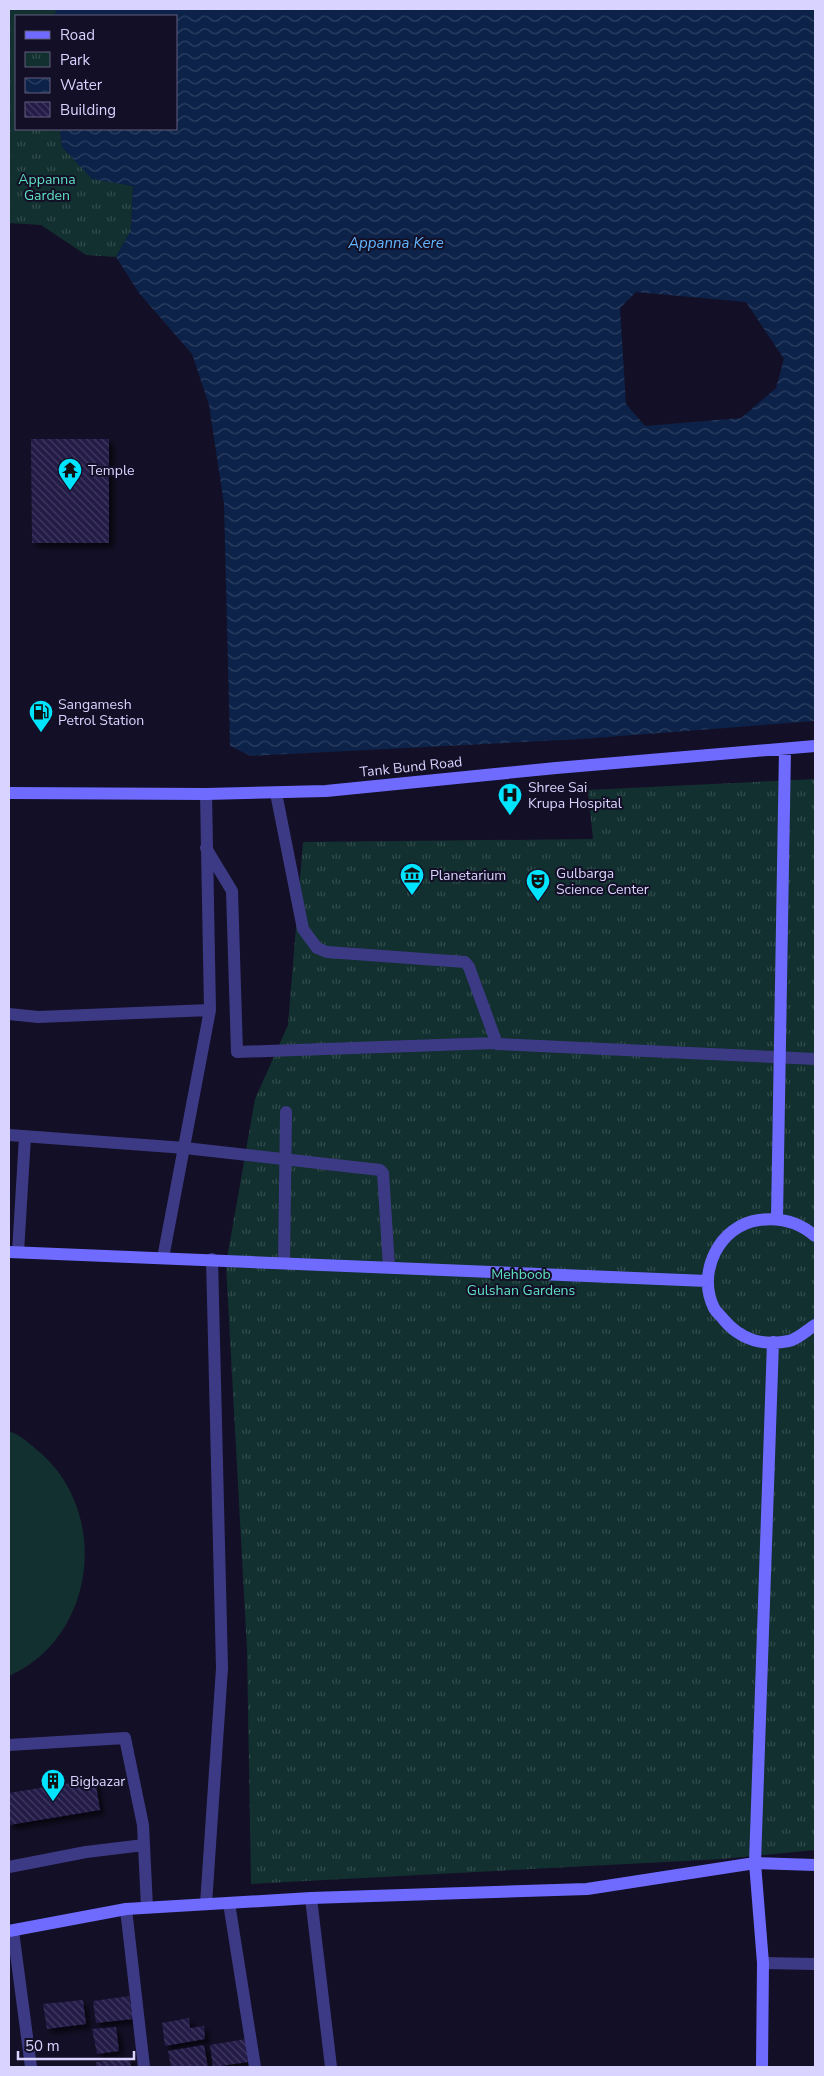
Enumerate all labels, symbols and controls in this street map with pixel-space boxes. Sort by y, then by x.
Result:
legend [15,15,178,130]
text: Road [60,25,95,45]
text: Park [60,50,90,70]
text: Water [60,75,103,95]
text: Building [60,100,116,120]
park label: Appanna Garden [18,170,76,205]
water label: Appanna Kere [347,233,444,253]
temple icon: Temple [57,457,83,491]
place label: Temple [88,461,134,480]
place label: Sangamesh Petrol Station [58,695,144,730]
fuel station icon: Sangamesh Petrol Station [28,699,54,733]
street label: Tank Bund Road [359,752,463,782]
place label: Shree Sai Krupa Hospital [528,778,623,813]
hospital icon: Shree Sai Krupa Hospital [497,782,523,816]
museum icon: Planetarium [399,862,425,896]
place label: Gulbarga Science Center [556,864,649,899]
place label: Planetarium [430,866,506,885]
theatre icon: Gulbarga Science Center [525,868,551,902]
park label: Mehboob Gulshan Gardens [467,1265,576,1300]
building icon: Bigbazar [40,1768,66,1802]
place label: Bigbazar [70,1772,125,1791]
scale bar [18,2028,134,2060]
text: 50 m [25,2036,60,2056]

